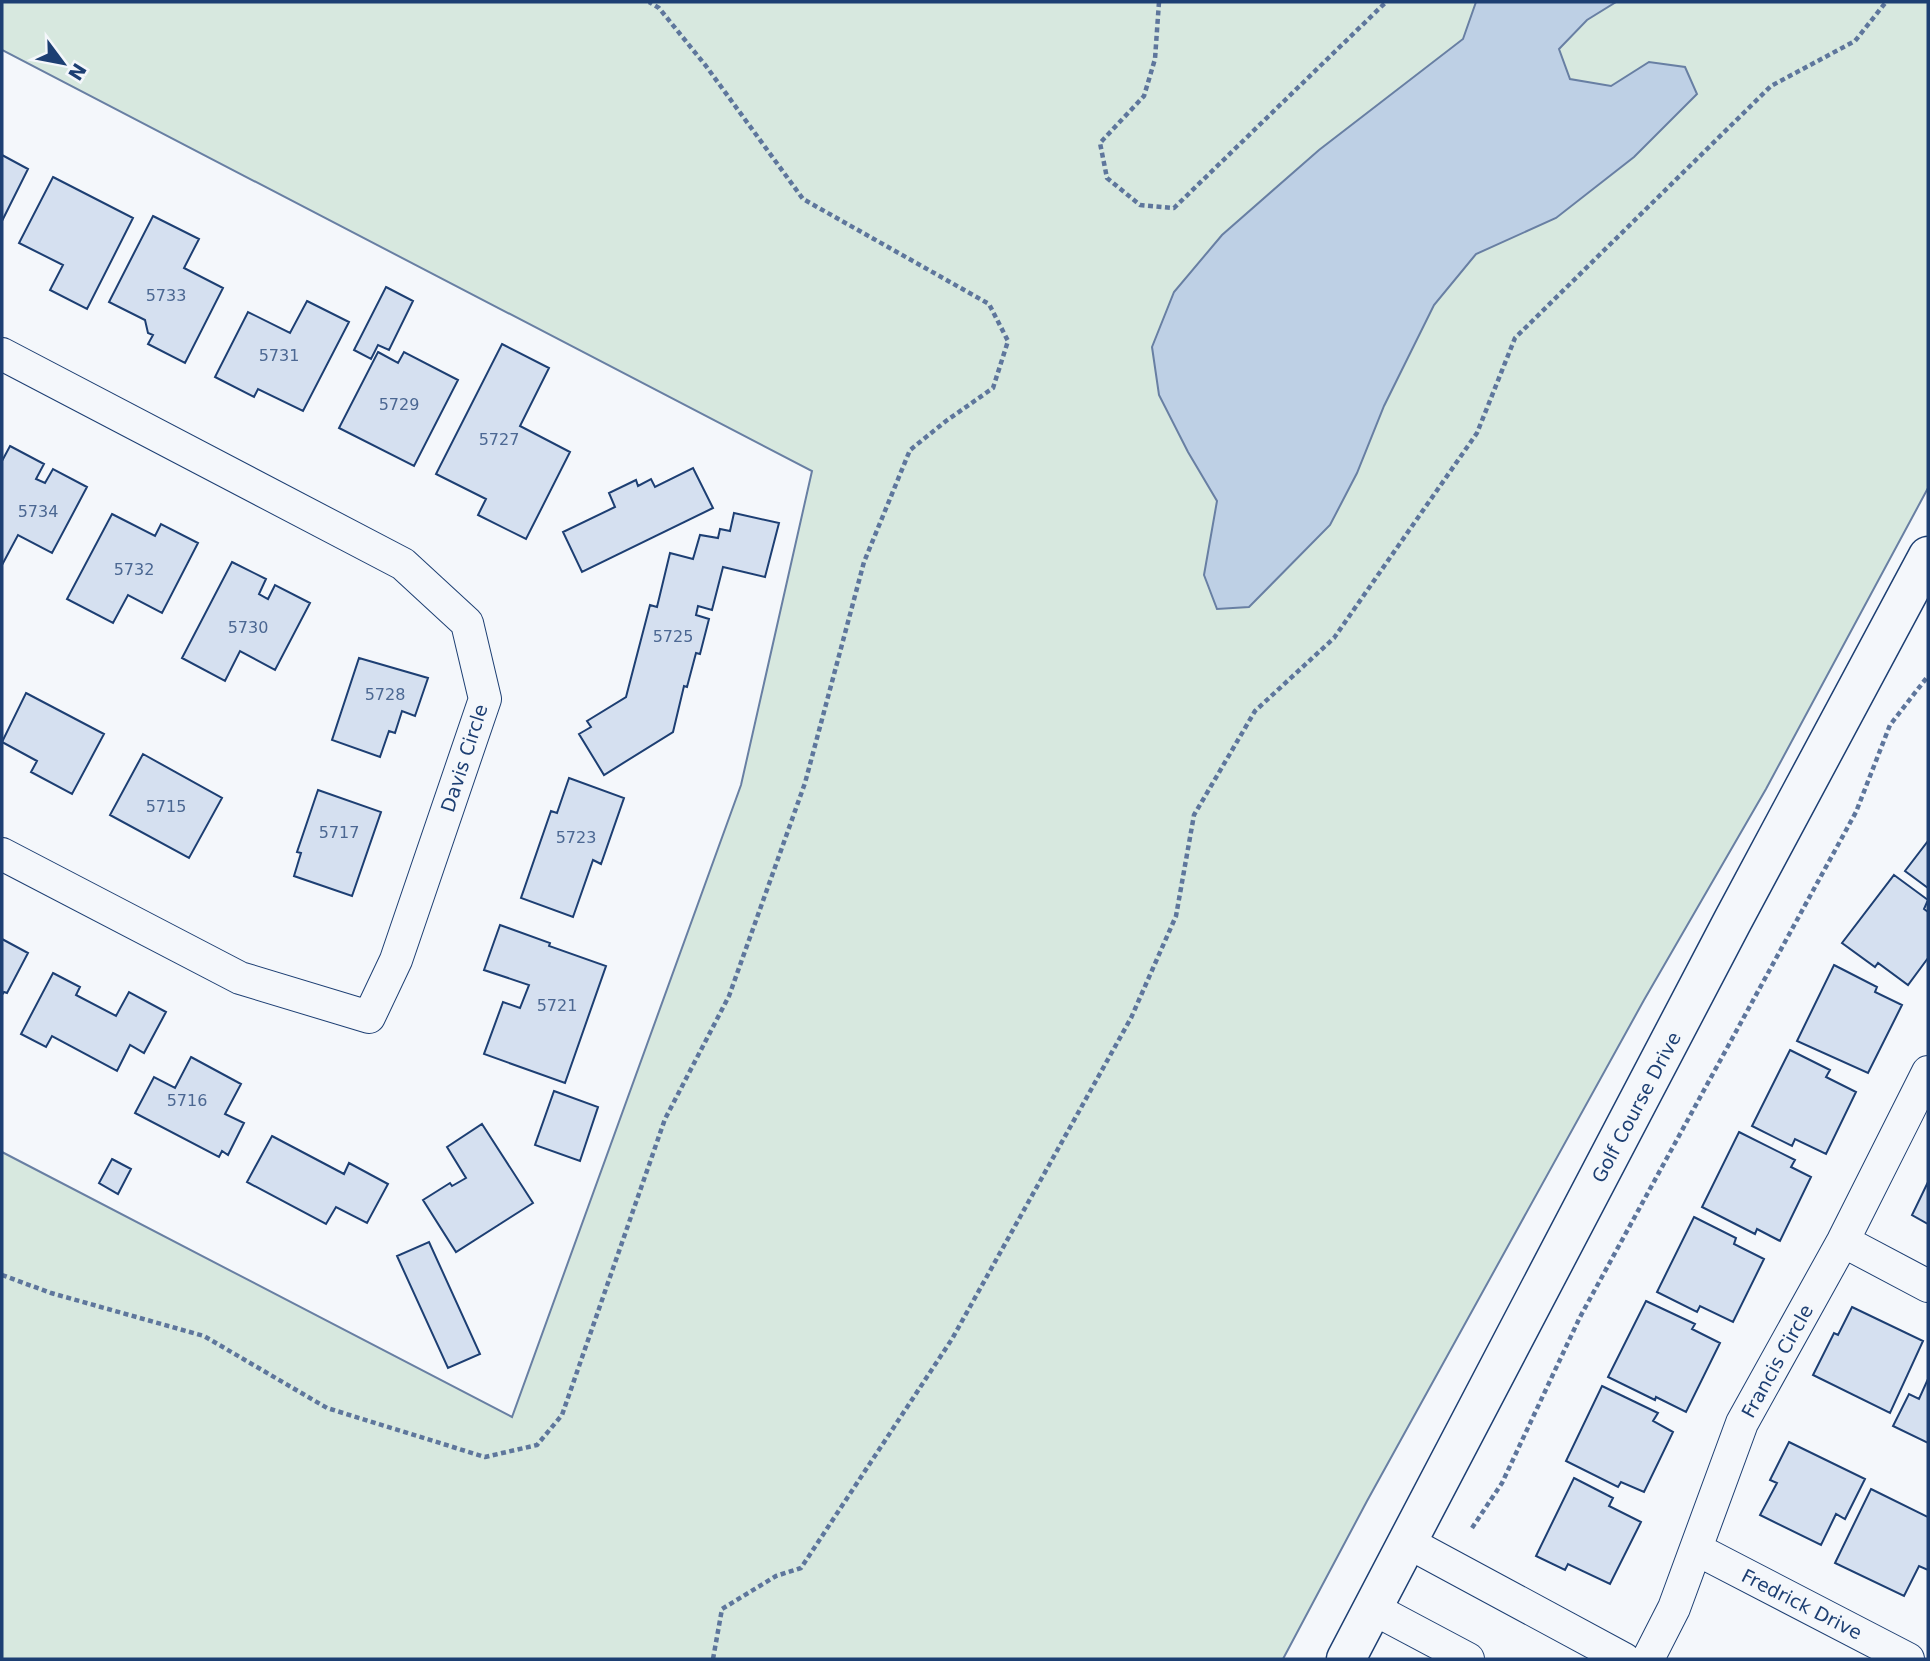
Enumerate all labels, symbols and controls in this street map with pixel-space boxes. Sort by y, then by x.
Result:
north arrow [28,28,98,98]
text: N [64,59,91,85]
house number: 5733 [146,286,186,305]
house number: 5731 [259,346,299,365]
house number: 5729 [379,395,419,414]
house number: 5727 [479,430,519,449]
house number: 5734 [18,502,58,521]
house number: 5732 [114,560,154,579]
house number: 5730 [228,618,268,637]
house number: 5725 [653,627,693,646]
house number: 5728 [365,685,405,704]
street label: Davis Circle [436,701,492,815]
house number: 5715 [146,797,186,816]
house number: 5717 [319,823,359,842]
house number: 5723 [556,828,596,847]
house number: 5721 [537,996,577,1015]
street label: Golf Course Drive [1587,1028,1685,1186]
house number: 5716 [167,1091,207,1110]
street label: Francis Circle [1737,1301,1817,1421]
street label: Fredrick Drive [1738,1564,1866,1644]

